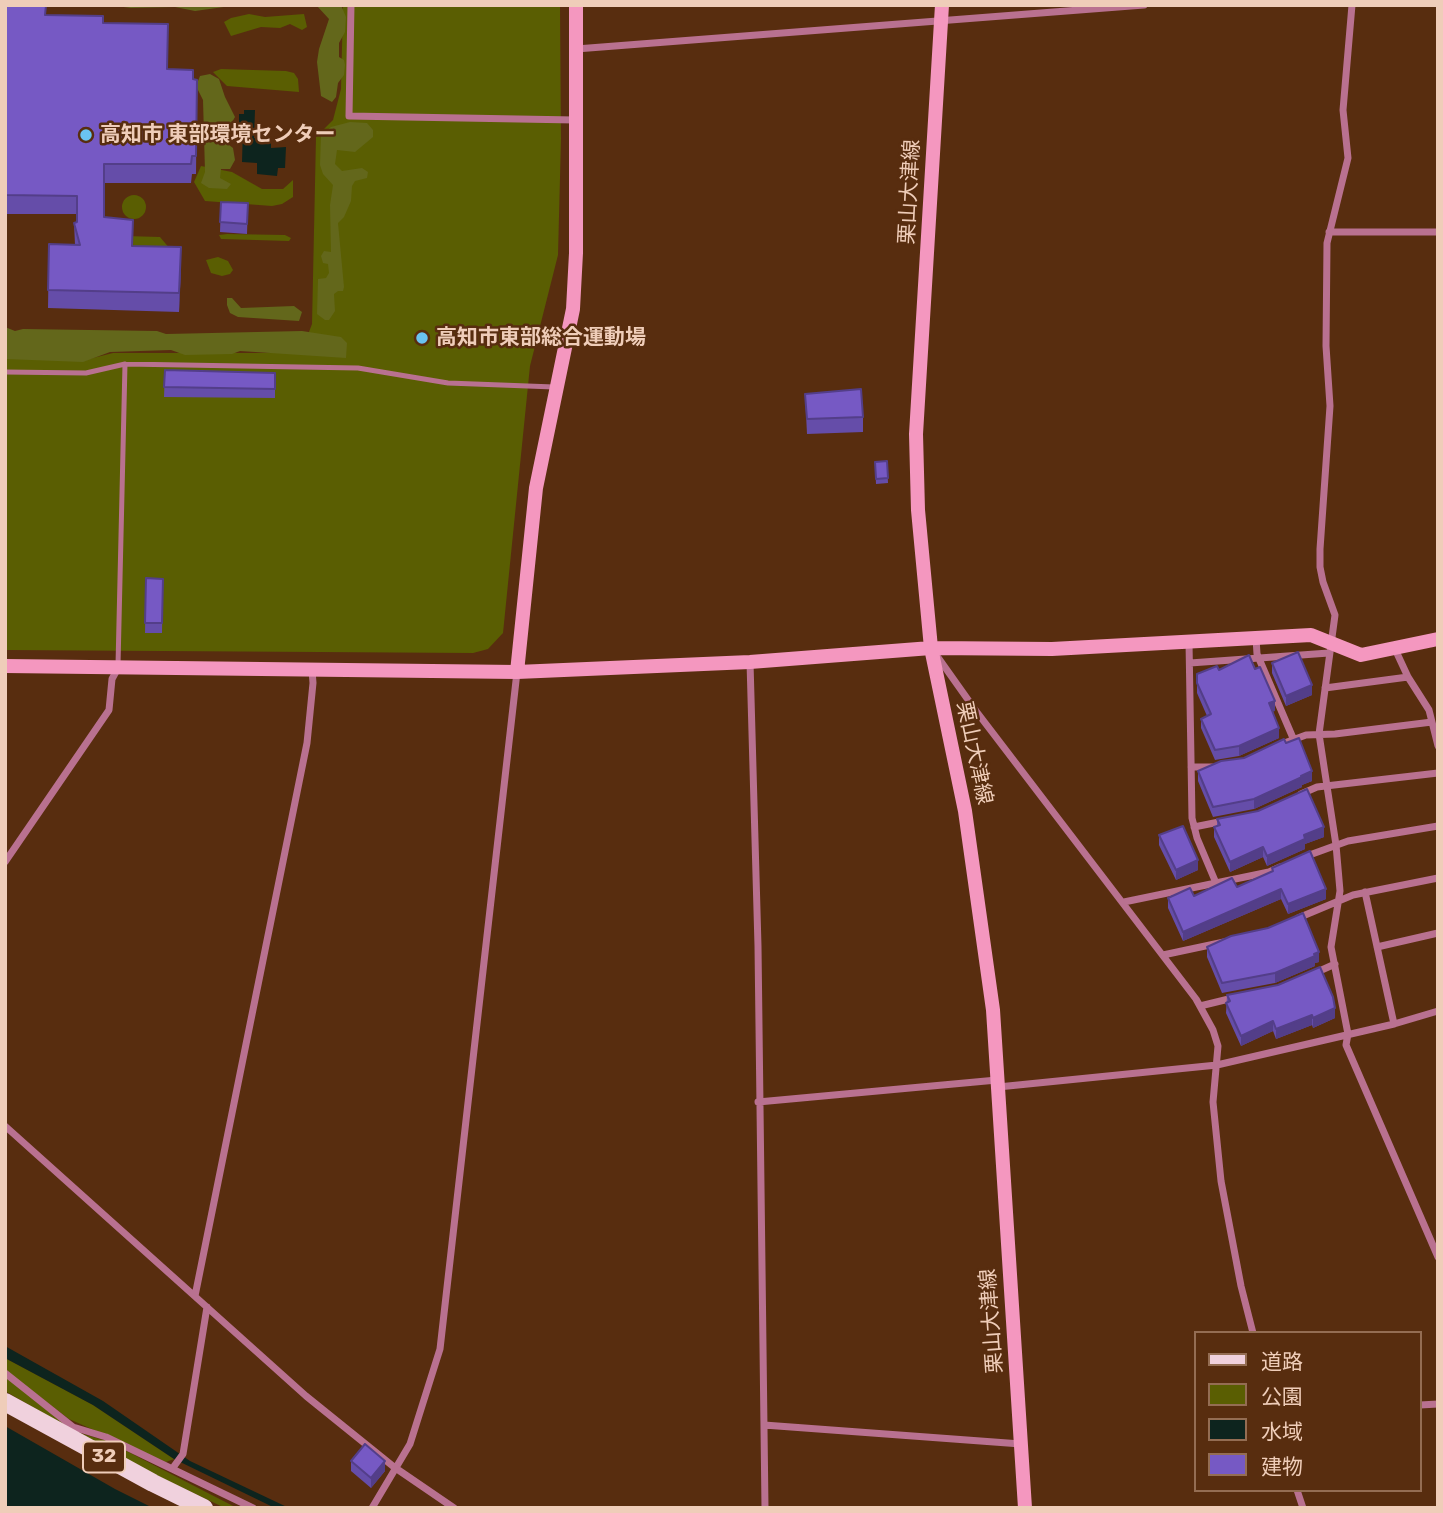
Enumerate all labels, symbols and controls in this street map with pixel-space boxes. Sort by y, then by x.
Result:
place label: 高知市 東部環境センター [100,122,335,148]
marker: 高知市 東部環境センター [78,127,94,143]
street label: 栗山大津線 [895,139,925,245]
place label: 高知市東部総合運動場 [436,325,646,351]
marker: 高知市東部総合運動場 [414,330,430,346]
street label: 栗山大津線 [951,699,997,807]
street label: 栗山大津線 [976,1268,1008,1374]
legend [1194,1331,1422,1492]
text: 道路 [1261,1349,1303,1374]
text: 公園 [1261,1384,1303,1409]
text: 水域 [1261,1419,1303,1444]
road number: 32 [83,1442,125,1472]
text: 建物 [1261,1454,1303,1479]

